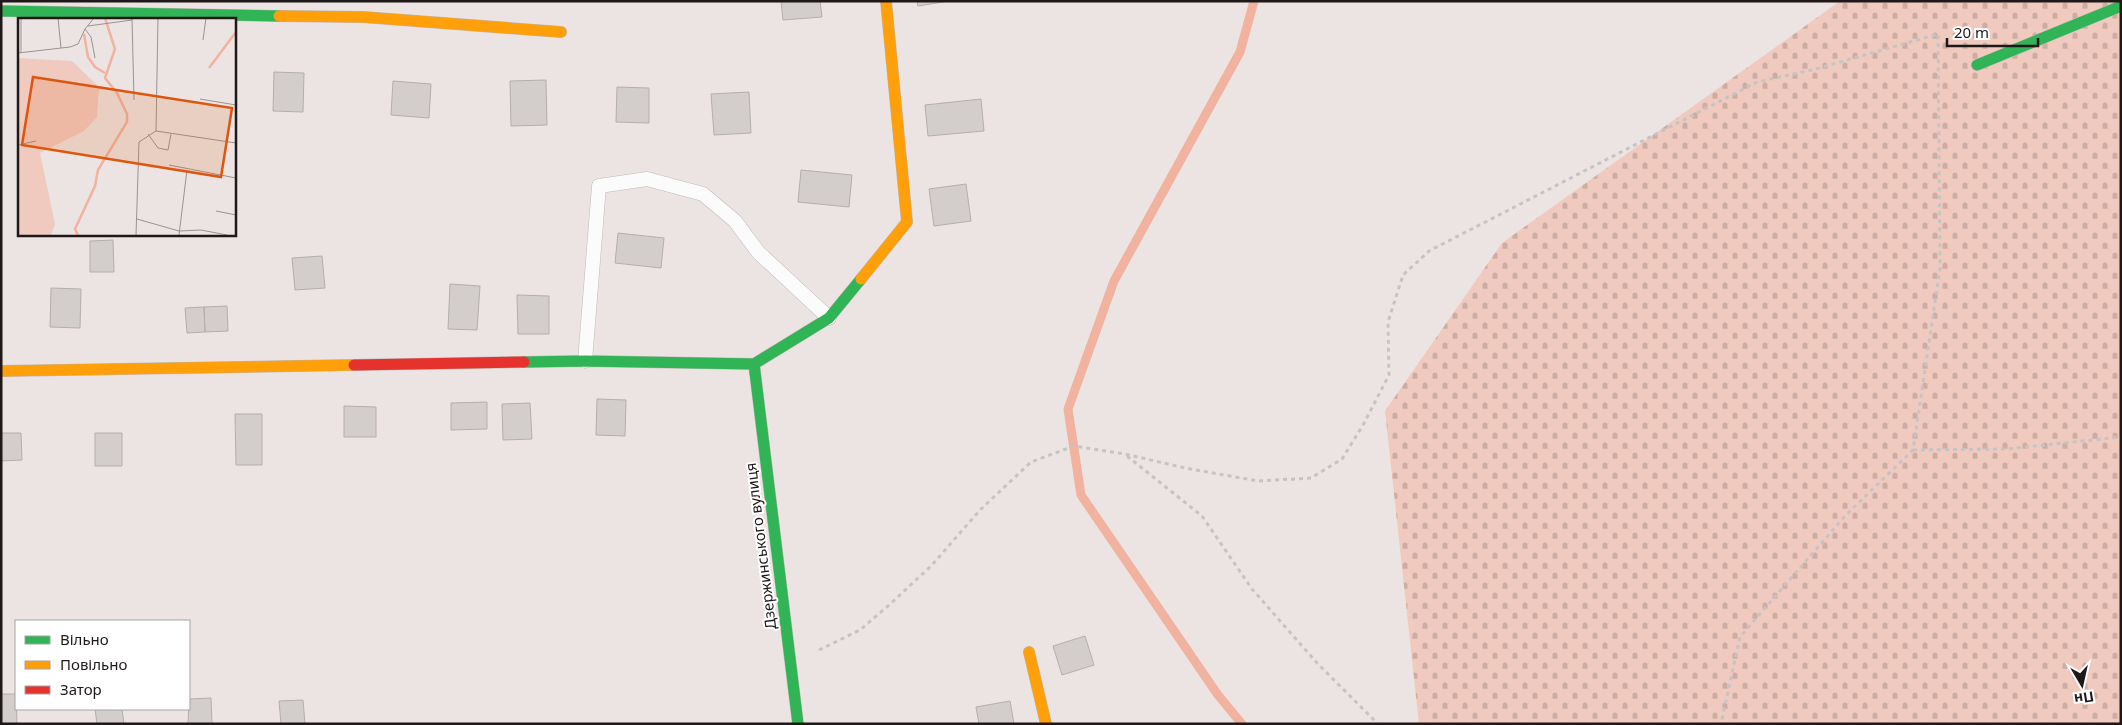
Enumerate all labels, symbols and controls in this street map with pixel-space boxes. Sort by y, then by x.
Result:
scale bar [1947,15,2038,47]
inset map [18,18,235,235]
text: 20 m [1954,22,1989,42]
street label: Дзержинського вулиця [740,462,780,631]
legend [15,620,190,710]
text: Вільно [60,629,109,649]
text: Повільно [60,654,127,674]
north arrow [2057,660,2107,710]
text: Затор [60,679,102,699]
text: Пн [2073,687,2095,709]

